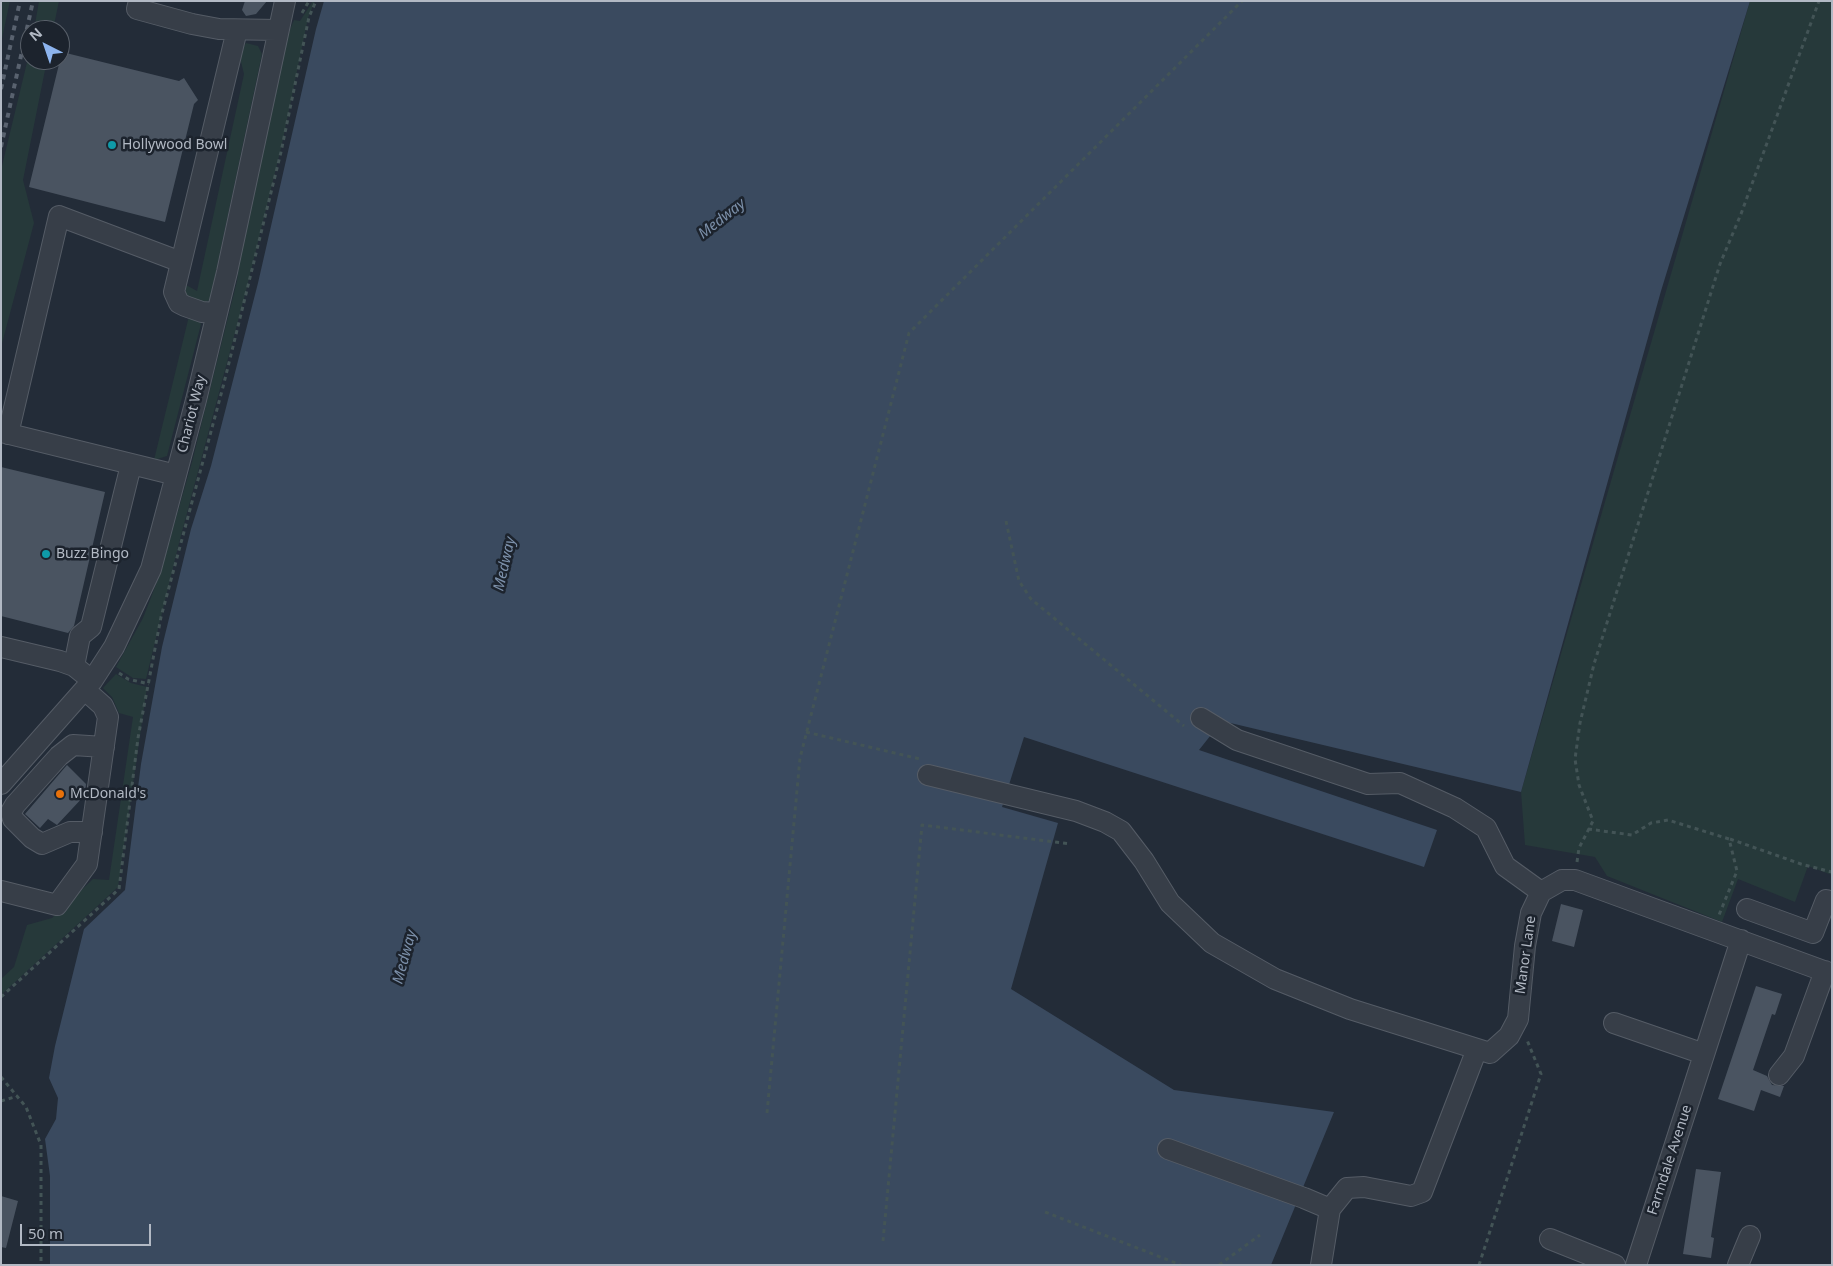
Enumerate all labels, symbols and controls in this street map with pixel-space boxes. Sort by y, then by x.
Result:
north arrow [20,20,70,70]
text: N [25,23,46,45]
place label: Hollywood Bowl [122,137,227,153]
marker: Hollywood Bowl [106,139,118,151]
water label: Medway [695,195,749,243]
street label: Chariot Way [174,373,210,455]
water label: Medway [490,535,520,593]
place label: Buzz Bingo [56,546,129,562]
marker: Buzz Bingo [40,548,52,560]
place label: McDonald's [70,786,146,802]
marker: McDonald's [54,788,66,800]
street label: Manor Lane [1512,915,1540,995]
water label: Medway [389,928,421,986]
street label: Farmdale Avenue [1644,1103,1696,1217]
scale bar [22,1214,154,1246]
text: 50 m [28,1223,63,1243]

